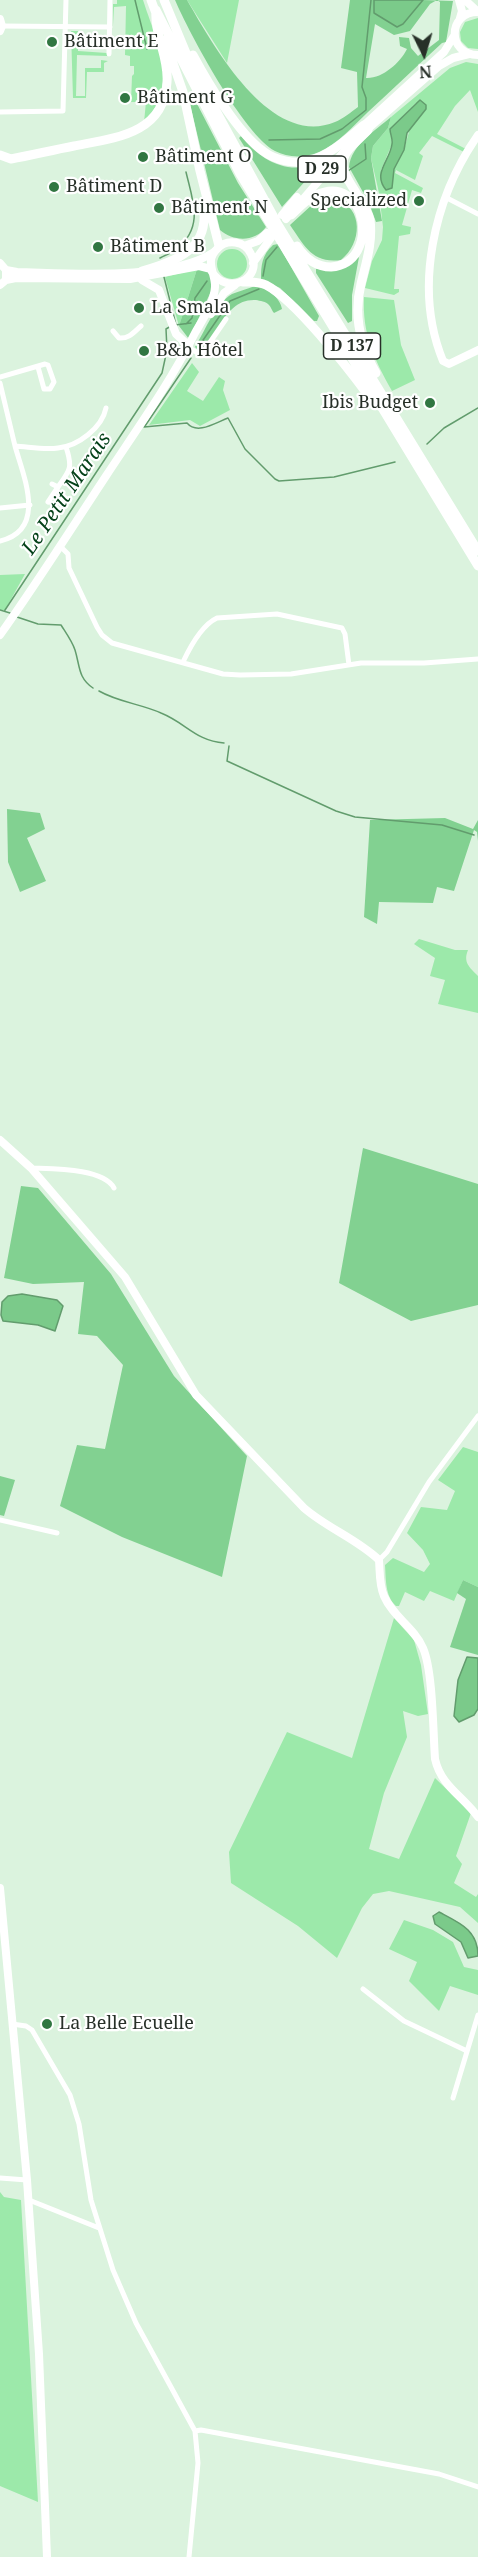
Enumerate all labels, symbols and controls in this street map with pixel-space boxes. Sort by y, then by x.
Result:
north arrow [394,24,454,84]
place label: Bâtiment E [64,31,158,53]
marker: Bâtiment E [45,35,59,49]
text: N [418,60,433,83]
place label: Bâtiment G [137,87,233,109]
marker: Bâtiment G [118,91,132,105]
place label: Bâtiment O [155,146,252,168]
marker: Bâtiment O [136,150,150,164]
road number: D 29 [298,156,346,182]
place label: Bâtiment D [66,176,162,198]
marker: Bâtiment D [47,180,61,194]
place label: Specialized [311,190,407,212]
marker: Specialized [412,194,426,208]
place label: Bâtiment N [171,197,268,219]
marker: Bâtiment N [152,201,166,215]
place label: Bâtiment B [110,236,205,258]
marker: Bâtiment B [91,240,105,254]
place label: La Smala [151,297,230,319]
marker: La Smala [132,301,146,315]
road number: D 137 [324,333,380,359]
place label: B&b Hôtel [156,340,243,362]
marker: B&b Hôtel [137,344,151,358]
place label: Ibis Budget [322,392,418,414]
marker: Ibis Budget [423,396,437,410]
water label: Le Petit Marais [17,428,117,560]
place label: La Belle Ecuelle [59,2013,194,2035]
marker: La Belle Ecuelle [40,2017,54,2031]

